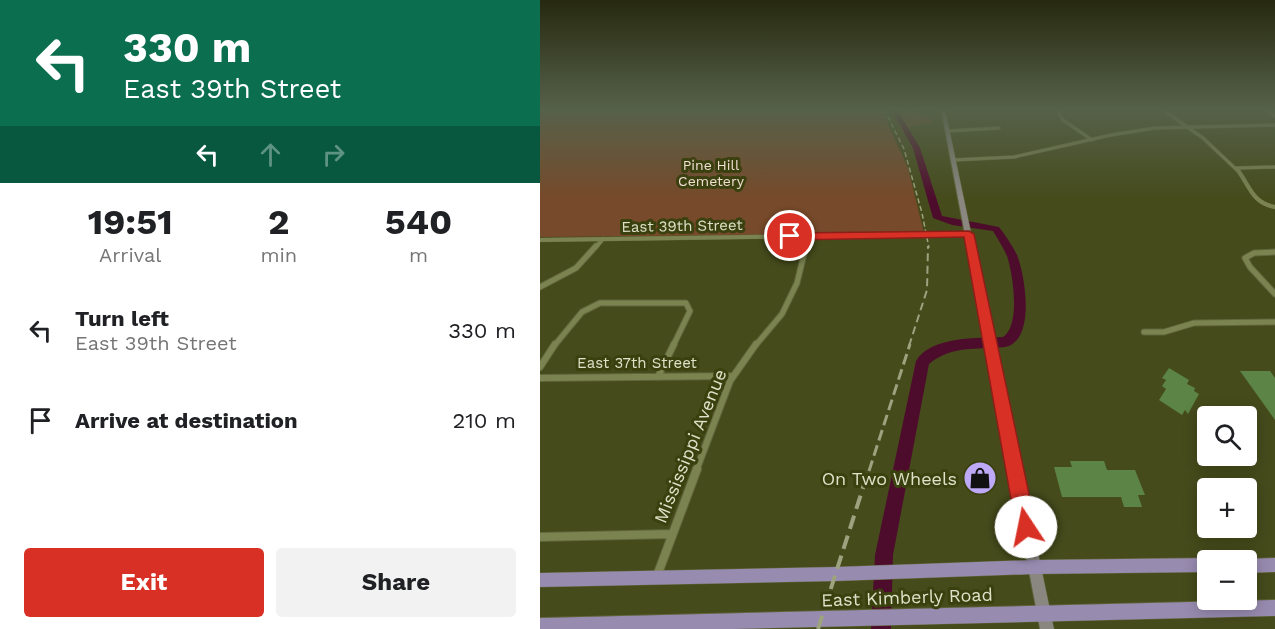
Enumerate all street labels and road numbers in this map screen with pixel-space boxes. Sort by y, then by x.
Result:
street label: East 39th Street [621,216,743,236]
street label: East 37th Street [577,354,698,372]
street label: Mississippi Avenue [650,366,730,526]
street label: East Kimberly Road [821,584,993,610]

